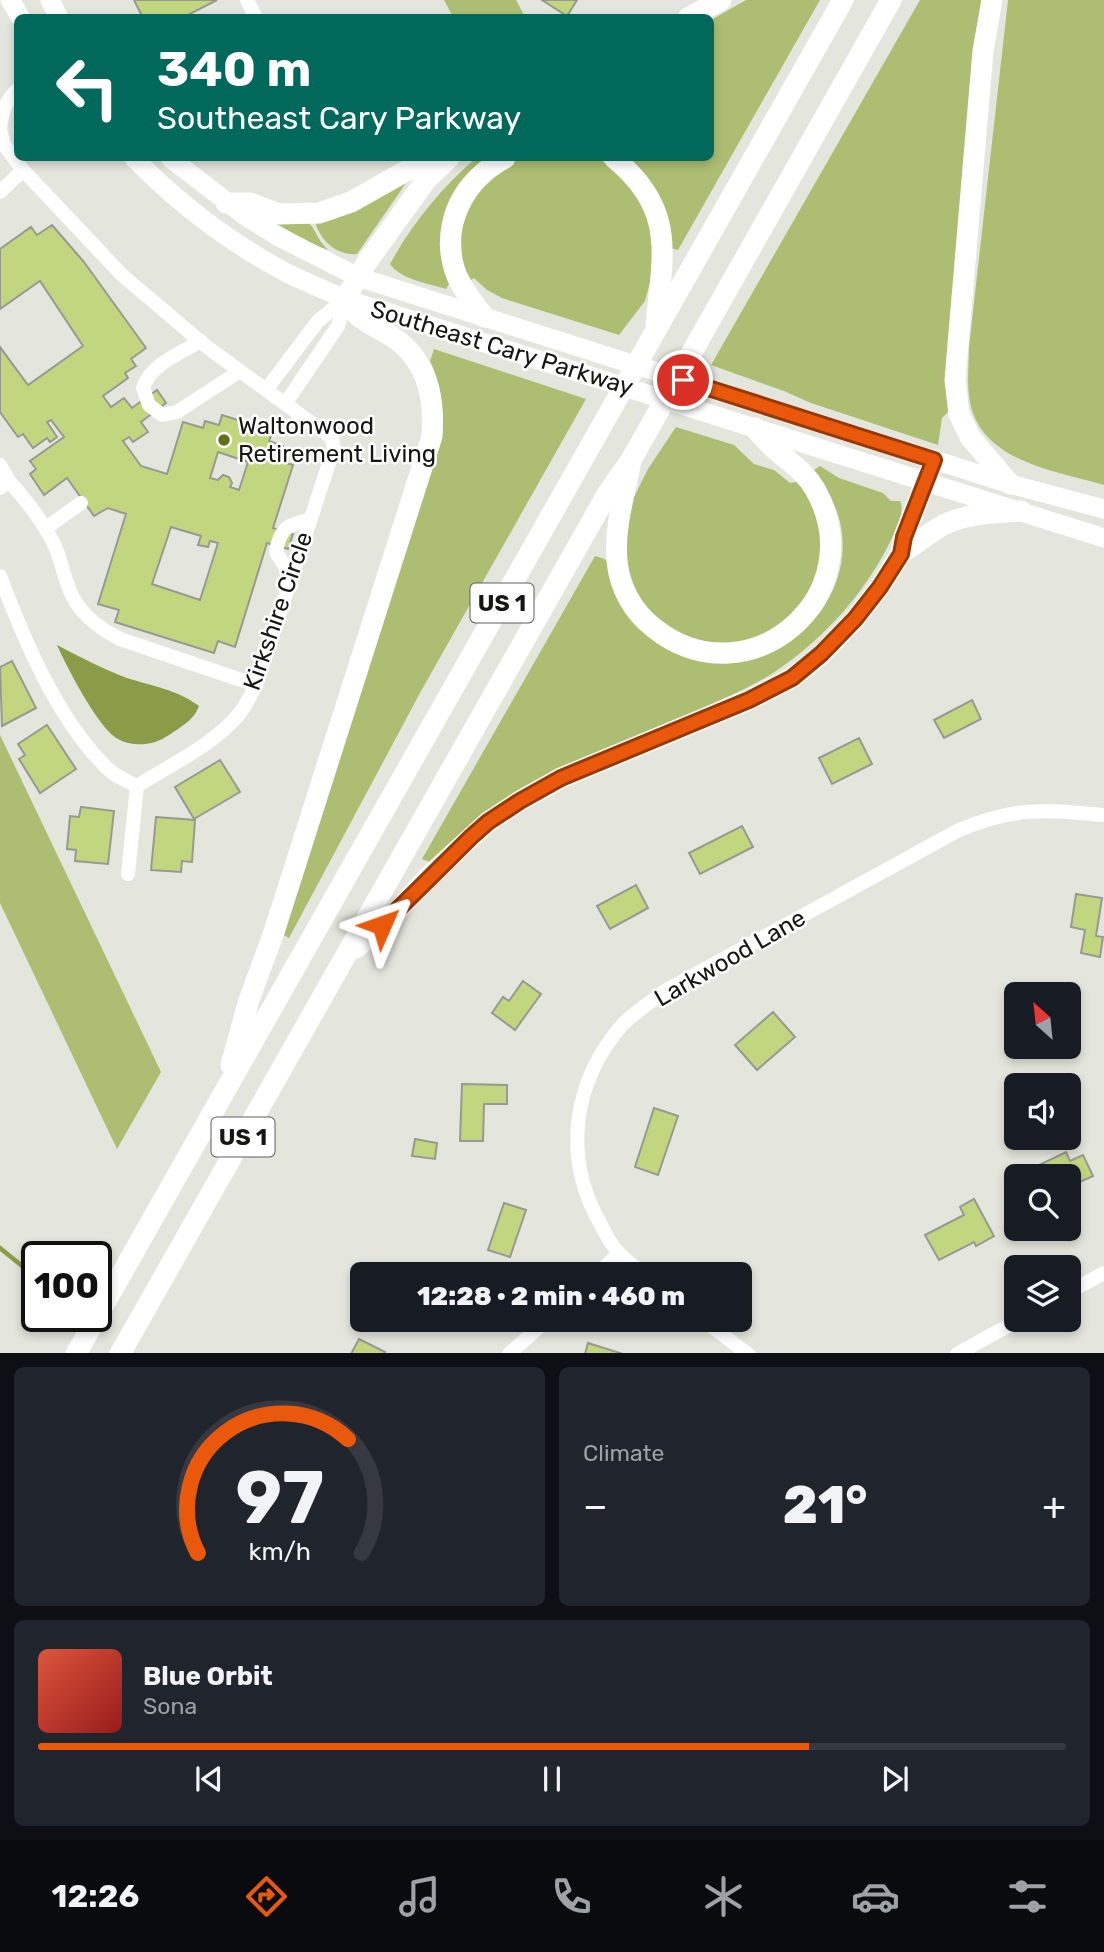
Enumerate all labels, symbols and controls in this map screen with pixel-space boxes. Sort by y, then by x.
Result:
text: 340 m [157,40,311,98]
icon: left [42,42,133,133]
text: Southeast Cary Parkway [157,99,521,137]
street label: Southeast Cary Parkway [367,295,637,401]
pin [653,350,713,410]
icon: arrive [664,361,702,399]
place label: Waltonwood Retirement Living [238,412,436,468]
marker: Waltonwood Retirement Living [216,432,232,448]
street label: Kirkshire Circle [238,528,318,694]
road number: US 1 [470,583,534,622]
position arrow [345,888,419,962]
street label: Larkwood Lane [650,903,810,1013]
north arrow [1004,982,1082,1059]
map controls [1004,982,1081,1332]
button: sound [1004,1073,1081,1150]
road number: US 1 [212,1118,274,1156]
button: search [1004,1164,1081,1241]
speed limit sign: 100 [21,1241,112,1332]
button: layers [1004,1255,1081,1332]
text: 12:28 · 2 min · 460 m [417,1281,685,1312]
text: Climate [583,1439,664,1467]
text: 97 [235,1455,324,1541]
text: 21° [783,1474,867,1536]
text: − [583,1483,608,1529]
text: + [1042,1483,1066,1529]
text: km/h [248,1536,311,1565]
text: Blue Orbit [143,1661,273,1692]
text: Sona [143,1692,197,1720]
icon: previous [190,1760,228,1798]
icon: pause [533,1760,571,1798]
icon: next [876,1760,914,1798]
icon: directions [242,1872,291,1921]
icon: music [395,1872,444,1921]
icon: phone [547,1872,596,1921]
icon: climate [699,1872,748,1921]
icon: car [851,1872,900,1921]
icon: filters [1003,1872,1052,1921]
text: 12:26 [52,1877,139,1915]

